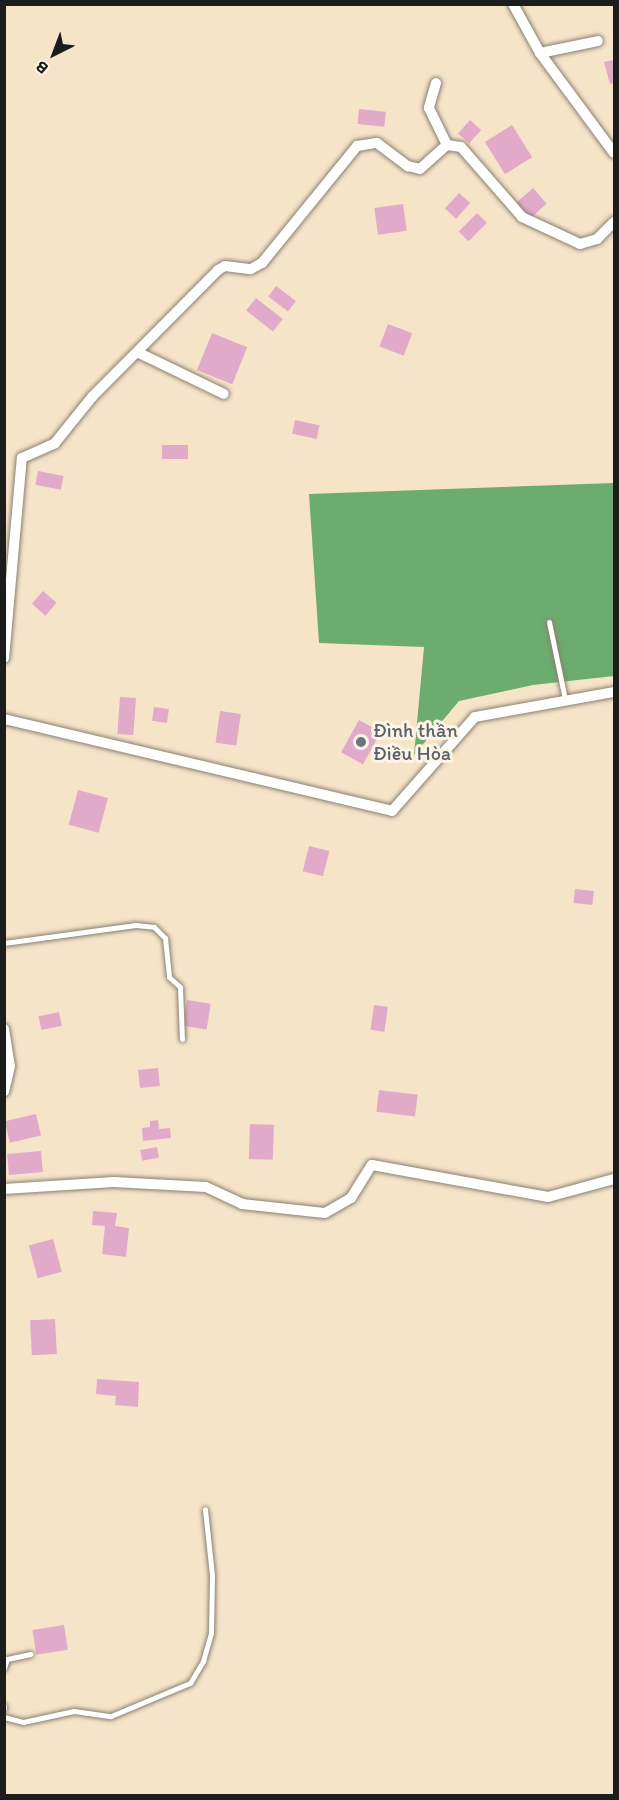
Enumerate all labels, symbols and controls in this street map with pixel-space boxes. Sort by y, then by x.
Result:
north arrow [24,24,84,84]
text: B [31,57,52,78]
place label: Đình thần Điều Hòa [373,718,457,765]
marker: Đình thần Điều Hòa [354,735,368,749]

